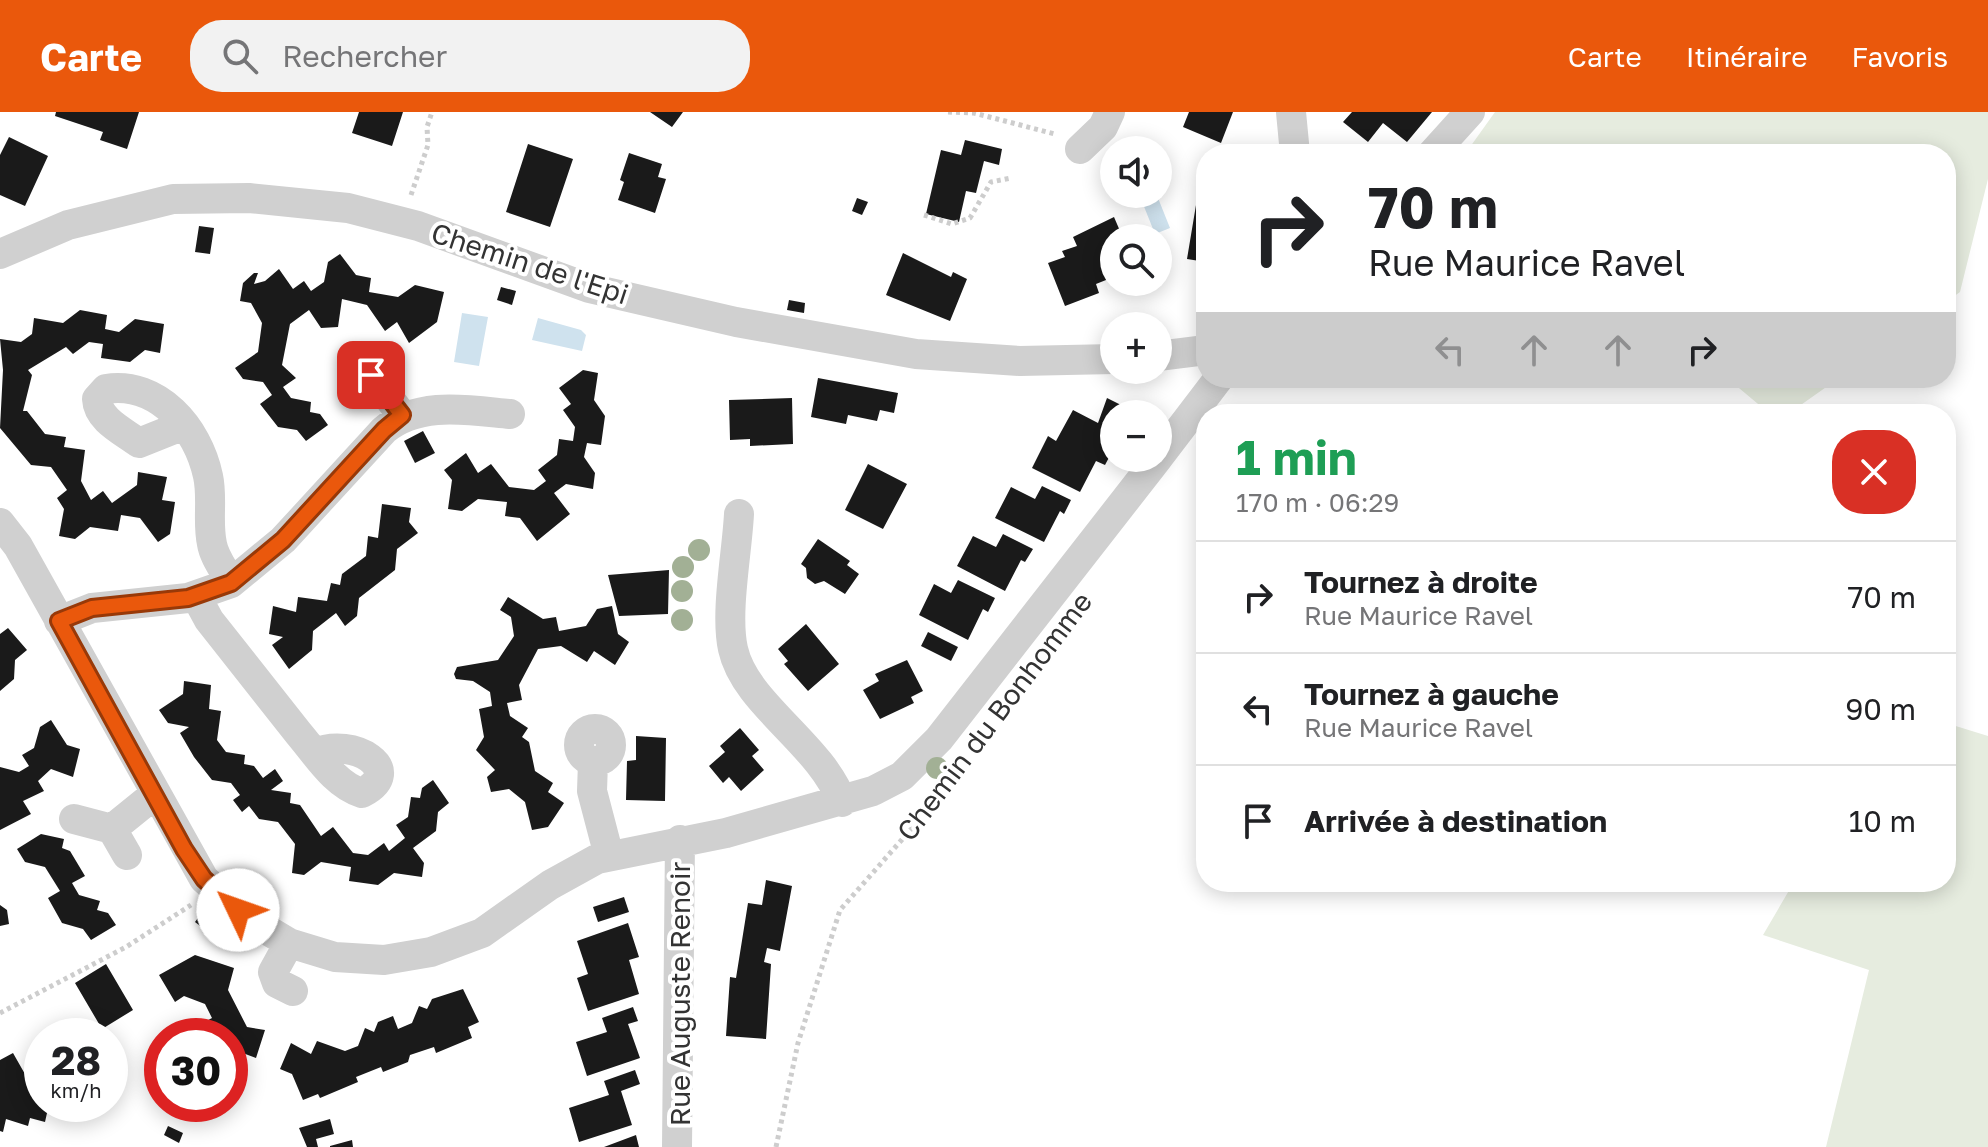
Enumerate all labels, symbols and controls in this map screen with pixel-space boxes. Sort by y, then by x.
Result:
search box [190,20,750,92]
text: Carte [40,34,142,79]
icon: search [218,34,262,78]
text: Rechercher [282,38,447,74]
text: Carte [1568,40,1642,73]
text: Itinéraire [1686,40,1807,73]
text: Favoris [1851,40,1948,73]
map controls [1100,136,1172,472]
button: sound [1100,136,1172,208]
text: 70 m [1368,173,1498,240]
icon: right [1236,176,1340,280]
street label: Chemin de l'Epi [427,216,633,310]
button: search [1100,224,1172,296]
text: Rue Maurice Ravel [1368,241,1685,284]
button: + [1100,312,1172,384]
icon: left [1428,328,1472,372]
icon: ahead [1512,328,1556,372]
icon: ahead [1596,328,1640,372]
icon: right [1680,328,1724,372]
pin [337,341,405,409]
icon: arrive [349,353,393,397]
button: − [1100,400,1172,472]
text: 1 min [1236,428,1357,486]
button: close [1832,430,1916,514]
text: 170 m · 06:29 [1236,487,1399,518]
text: Tournez à droite [1304,564,1538,600]
icon: right [1236,575,1280,619]
text: 70 m [1847,579,1916,615]
street label: Chemin du Bonhomme [890,585,1098,847]
text: Rue Maurice Ravel [1304,600,1533,631]
text: Tournez à gauche [1304,676,1559,712]
icon: left [1236,687,1280,731]
text: 90 m [1845,691,1916,727]
text: Rue Maurice Ravel [1304,712,1533,743]
icon: arrive [1236,799,1280,843]
text: Arrivée à destination [1304,803,1607,839]
text: 10 m [1849,803,1916,839]
street label: Rue Auguste Renoir [663,862,696,1126]
position arrow [196,868,280,952]
speed limit sign: 30 [144,1018,248,1122]
text: 28 [51,1036,101,1084]
text: km/h [51,1078,101,1102]

